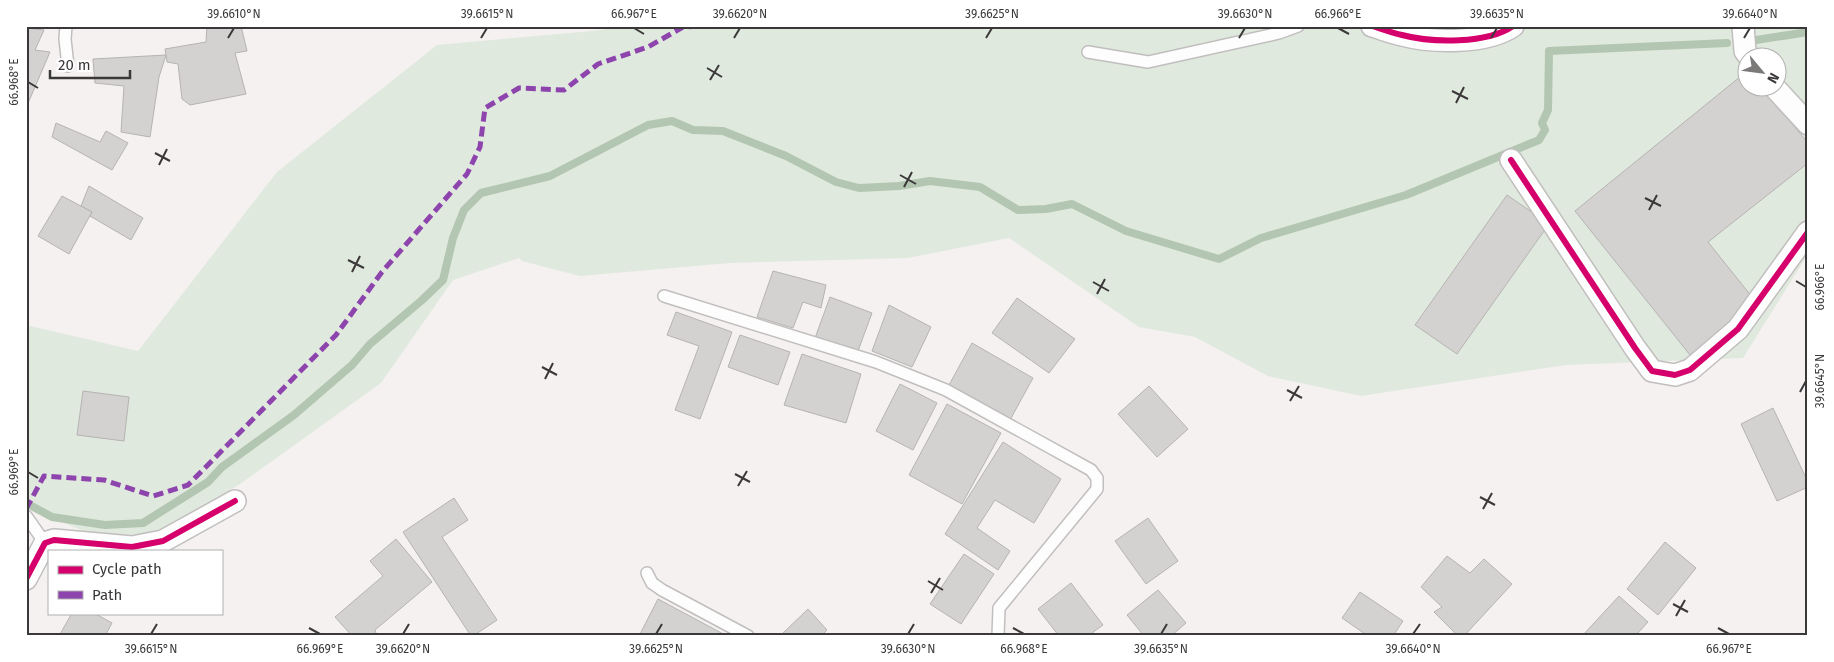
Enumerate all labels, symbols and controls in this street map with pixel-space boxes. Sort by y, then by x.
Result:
text: 39.6610°N [207,7,261,21]
text: 39.6615°N [461,7,513,21]
text: 66.967°E [611,7,657,21]
text: 39.6620°N [713,7,767,21]
text: 39.6625°N [965,7,1019,21]
text: 39.6630°N [1218,7,1272,21]
text: 66.966°E [1314,7,1362,21]
text: 39.6635°N [1470,7,1524,21]
text: 39.6640°N [1722,7,1778,21]
scale bar [50,48,130,80]
north arrow [1736,48,1786,98]
text: 20 m [58,56,91,74]
text: 66.968°E [7,58,21,106]
text: N [1763,70,1783,86]
text: 66.966°E [1813,263,1827,311]
text: 39.6645°N [1813,354,1827,408]
text: 66.969°E [7,449,21,495]
legend [48,550,222,614]
text: Cycle path [92,560,162,578]
text: Path [92,586,122,604]
text: 39.6615°N [125,642,177,656]
text: 66.969°E [297,642,343,656]
text: 39.6620°N [376,642,430,656]
text: 39.6625°N [629,642,683,656]
text: 39.6630°N [881,642,935,656]
text: 66.968°E [1000,642,1048,656]
text: 39.6635°N [1134,642,1188,656]
text: 39.6640°N [1385,642,1441,656]
text: 66.967°E [1706,642,1752,656]

